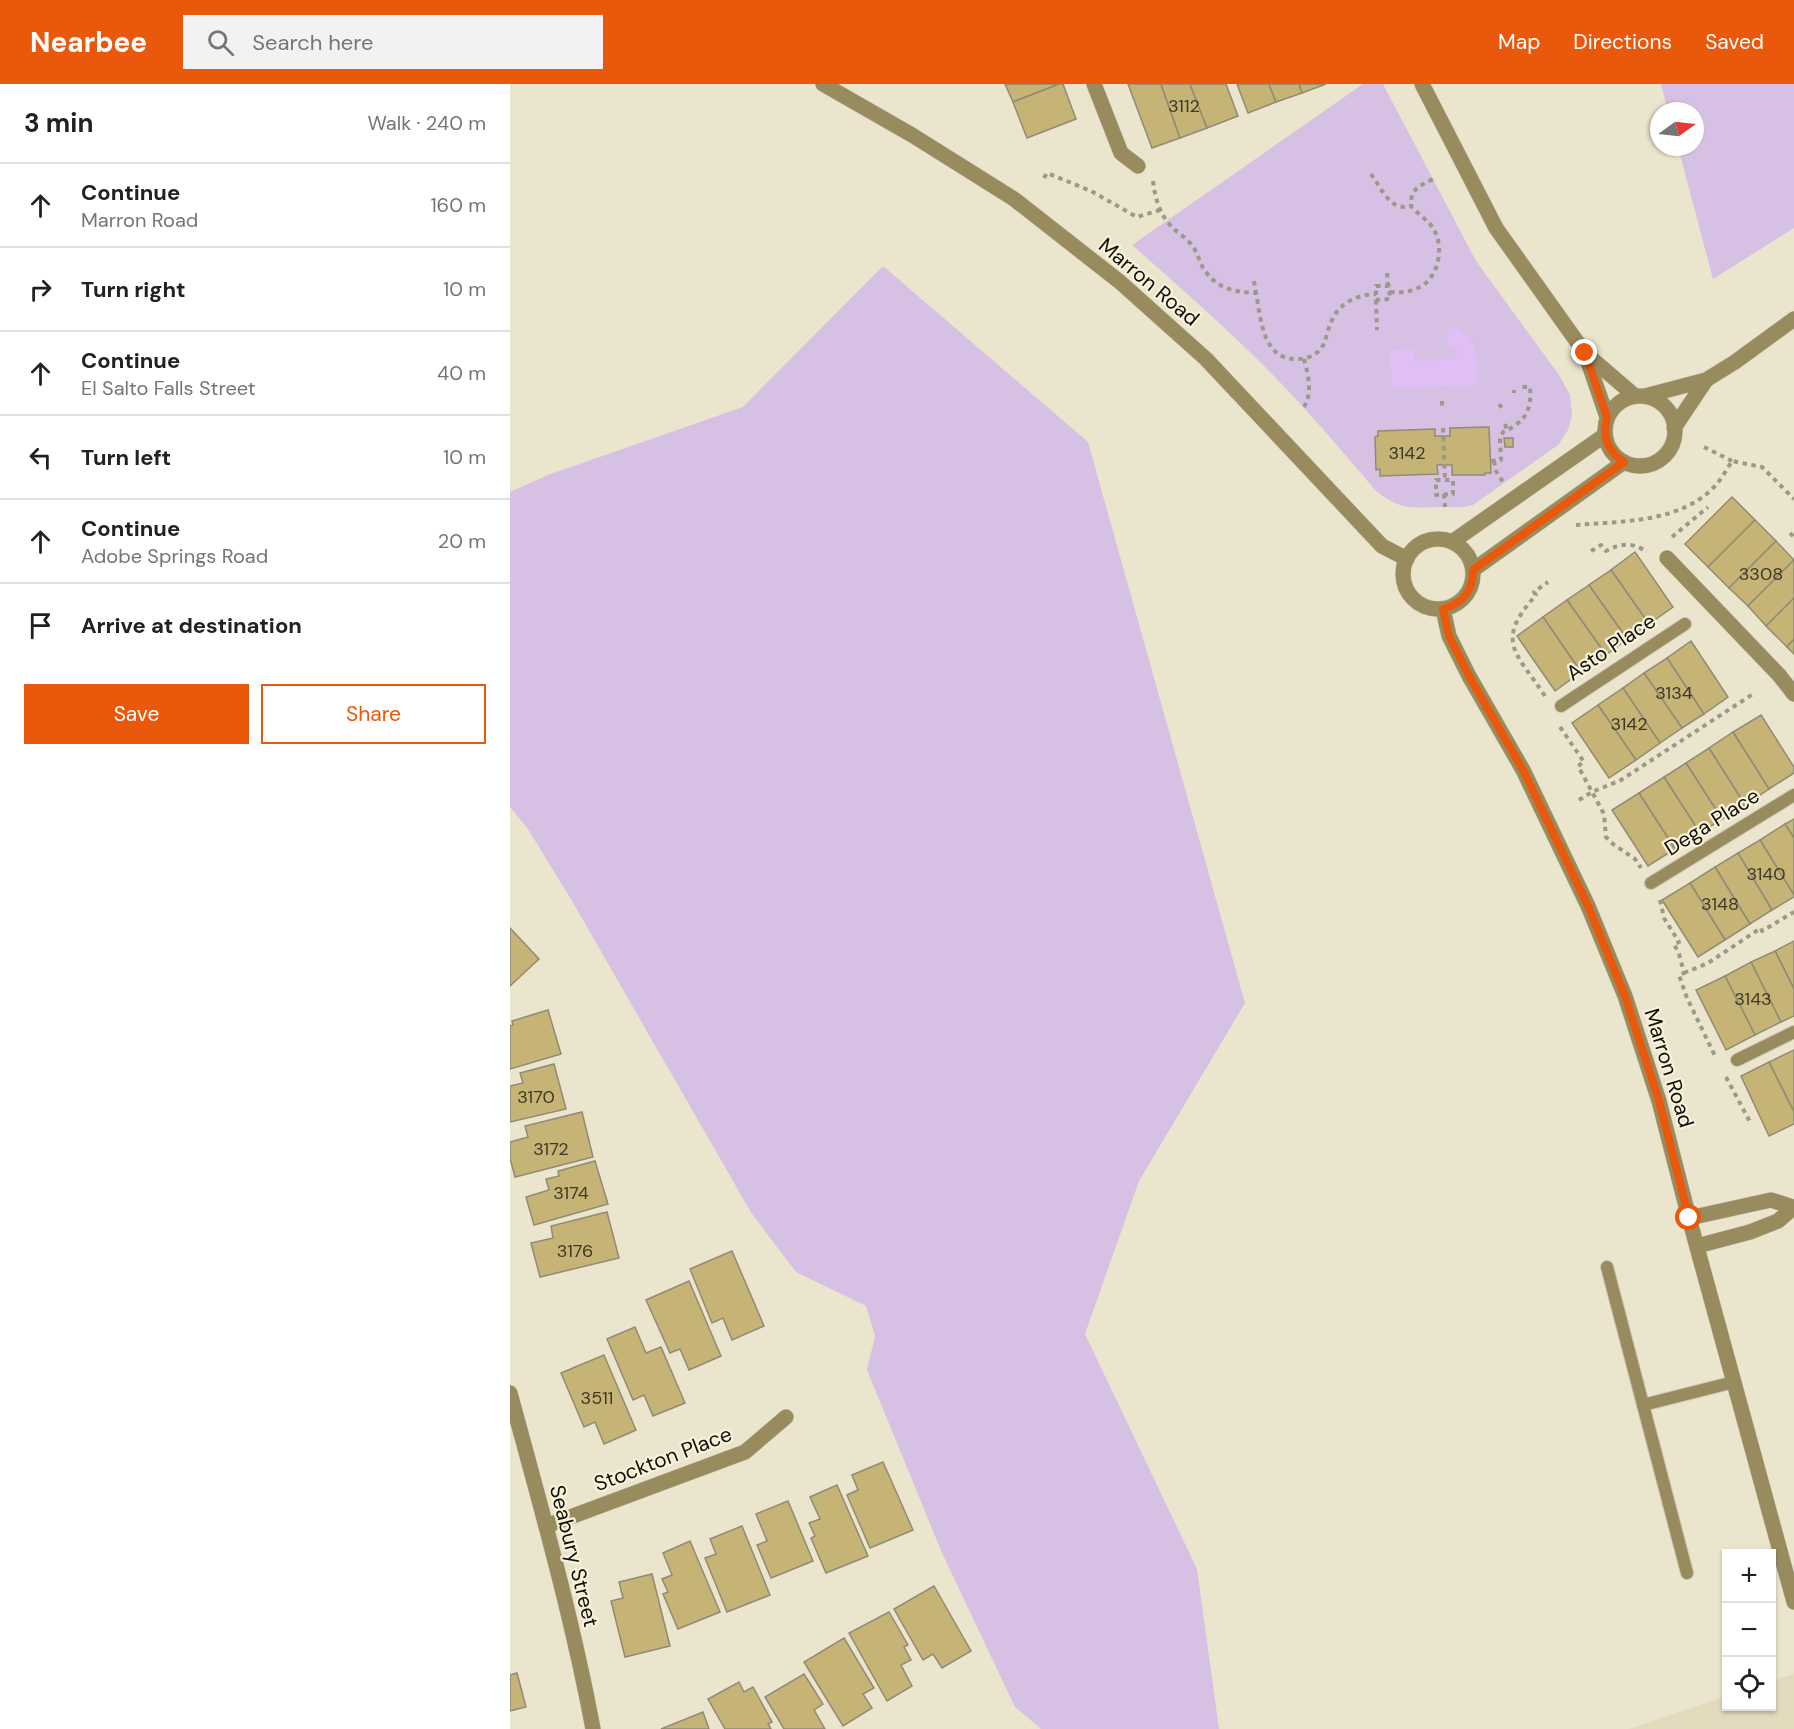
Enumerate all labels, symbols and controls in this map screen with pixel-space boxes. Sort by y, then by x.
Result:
search box [183,15,603,69]
text: Nearbee [30,24,147,61]
icon: search [204,26,237,59]
text: Search here [252,28,374,57]
text: Map [1498,28,1540,56]
text: Directions [1573,28,1672,56]
text: Saved [1705,28,1764,56]
house number: 3112 [1168,94,1200,118]
north arrow [1650,102,1704,156]
text: 3 min [24,106,93,140]
text: Walk · 240 m [367,110,486,136]
text: Continue [81,178,180,207]
icon: ahead [24,189,57,222]
text: 160 m [430,192,486,218]
text: Marron Road [81,207,198,233]
street label: Marron Road [1093,232,1205,332]
icon: right [24,273,57,306]
text: Turn right [81,275,186,304]
text: 10 m [443,276,486,302]
route end [1571,339,1597,365]
text: Continue [81,346,180,375]
icon: ahead [24,357,57,390]
text: 40 m [437,360,486,386]
text: El Salto Falls Street [81,375,256,401]
icon: left [24,441,57,474]
house number: 3142 [1388,441,1426,465]
text: Turn left [81,443,171,472]
text: 10 m [443,444,486,470]
text: Continue [81,514,180,543]
icon: ahead [24,525,57,558]
text: 20 m [438,528,486,554]
text: Adobe Springs Road [81,543,268,569]
house number: 3308 [1739,562,1783,586]
street label: Asto Place [1561,607,1661,687]
icon: arrive [24,609,57,642]
text: Arrive at destination [81,611,302,640]
house number: 3134 [1655,681,1693,705]
button: Save [24,684,249,744]
button: Share [261,684,486,744]
house number: 3142 [1610,712,1648,736]
street label: Dega Place [1659,782,1765,862]
house number: 3140 [1746,862,1786,886]
house number: 3148 [1701,892,1739,916]
house number: 3143 [1734,987,1772,1011]
street label: Marron Road [1638,1005,1700,1131]
house number: 3170 [517,1085,555,1109]
house number: 3172 [533,1137,569,1161]
house number: 3174 [553,1181,589,1205]
route start [1675,1204,1701,1230]
house number: 3176 [557,1239,593,1263]
house number: 3511 [581,1386,613,1410]
street label: Stockton Place [590,1420,736,1498]
street label: Seabury Street [543,1482,605,1630]
map controls [1722,1549,1776,1711]
button: + [1722,1549,1776,1603]
button: − [1722,1603,1776,1657]
button: locate [1722,1657,1776,1711]

